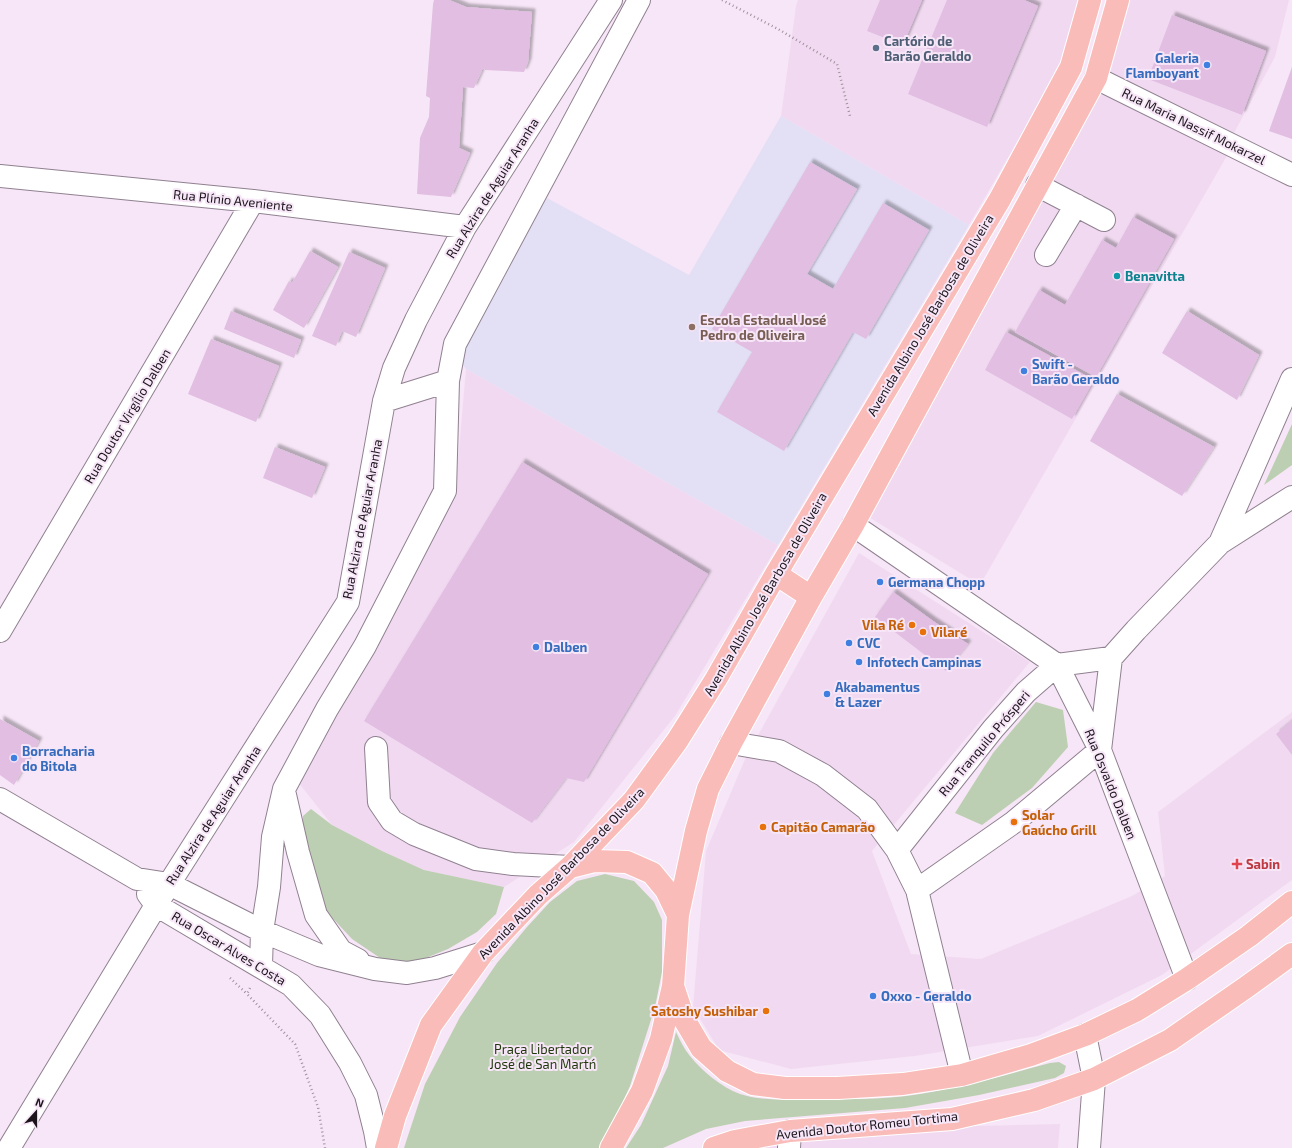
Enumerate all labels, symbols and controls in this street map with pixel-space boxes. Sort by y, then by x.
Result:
place label: Cartório de Barão Geraldo [884,33,972,64]
marker: Cartório de Barão Geraldo [871,43,881,53]
place label: Galeria Flamboyant [1126,50,1200,81]
marker: Galeria Flamboyant [1202,60,1212,70]
street label: Rua Maria Nassif Mokarzel [1119,84,1269,168]
street label: Rua Alzira de Aguiar Aranha [442,115,542,261]
street label: Rua Plínio Aveniente [173,186,293,214]
street label: Avenida Albino José Barbosa de Oliveira [863,211,997,419]
place label: Benavitta [1125,268,1185,284]
marker: Benavitta [1112,271,1122,281]
place label: Escola Estadual José Pedro de Oliveira [700,312,826,343]
marker: Escola Estadual José Pedro de Oliveira [687,322,697,332]
street label: Rua Doutor Virgílio Dalben [80,346,174,486]
place label: Swift - Barão Geraldo [1032,356,1120,387]
marker: Swift - Barão Geraldo [1019,366,1029,376]
street label: Rua Alzira de Aguiar Aranha [339,438,385,600]
street label: Avenida Albino José Barbosa de Oliveira [700,489,830,699]
place label: Germana Chopp [888,574,985,590]
marker: Germana Chopp [875,577,885,587]
place label: Vila Ré [862,617,904,633]
marker: Vila Ré [907,620,917,630]
place label: Vilaré [931,624,967,640]
marker: Vilaré [918,627,928,637]
place label: CVC [857,635,881,651]
marker: CVC [844,638,854,648]
place label: Dalben [544,639,588,655]
marker: Dalben [531,642,541,652]
place label: Infotech Campinas [867,654,981,670]
marker: Infotech Campinas [854,657,864,667]
place label: Akabamentus & Lazer [835,679,920,710]
street label: Rua Tranquilo Prósperi [935,687,1033,799]
marker: Akabamentus & Lazer [822,689,832,699]
street label: Rua Osvaldo Dalben [1082,726,1140,842]
street label: Rua Alzira de Aguiar Aranha [162,742,264,888]
place label: Borracharia do Bitola [22,743,95,774]
marker: Borracharia do Bitola [9,753,19,763]
street label: Avenida Albino José Barbosa de Oliveira [475,784,647,962]
place label: Solar Gaúcho Grill [1022,807,1097,838]
marker: Solar Gaúcho Grill [1009,817,1019,827]
place label: Capitão Camarão [771,819,875,835]
marker: Capitão Camarão [758,822,768,832]
place label: Sabin [1246,856,1280,872]
marker: Sabin [1231,858,1243,870]
street label: Rua Oscar Alves Costa [169,908,289,988]
place label: Oxxo - Geraldo [881,988,972,1004]
marker: Oxxo - Geraldo [868,991,878,1001]
place label: Satoshy Sushibar [651,1003,758,1019]
marker: Satoshy Sushibar [761,1006,771,1016]
park label: Praça Libertador José de San Martń [490,1041,596,1072]
north arrow [16,1092,56,1132]
text: N [34,1095,46,1110]
street label: Avenida Doutor Romeu Tortima [775,1107,959,1143]

